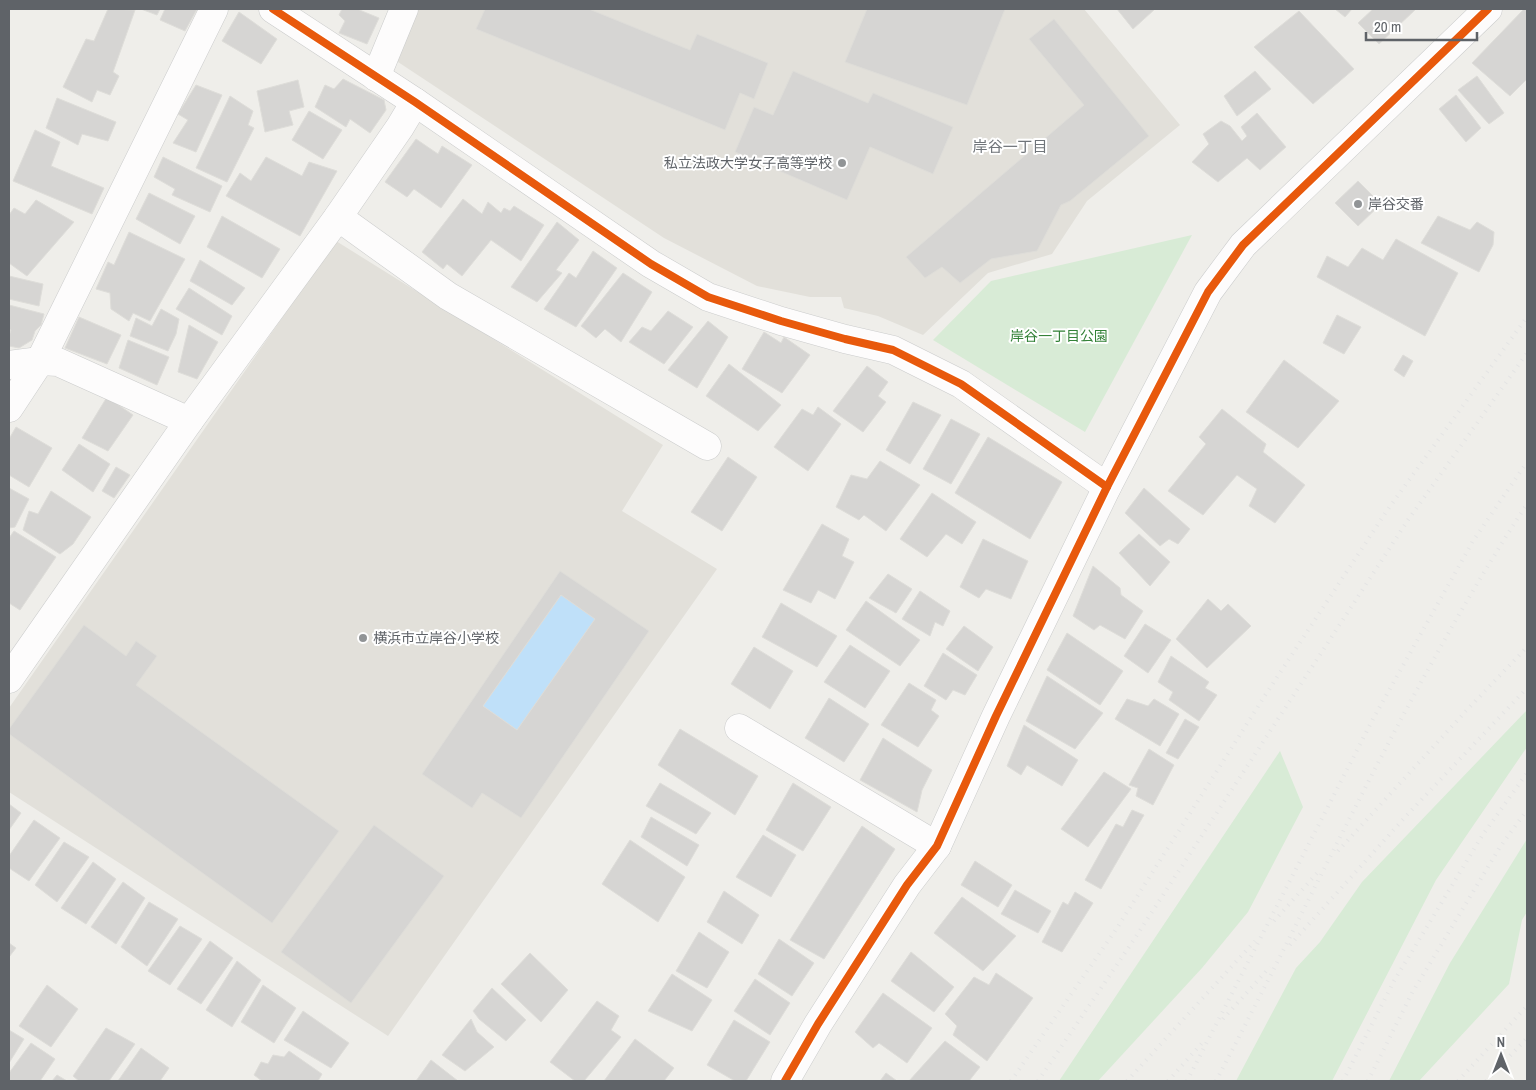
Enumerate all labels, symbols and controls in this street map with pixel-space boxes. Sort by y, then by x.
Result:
scale bar [1366,10,1477,42]
text: 20 m [1374,16,1401,37]
district label: 岸谷一丁目 [972,136,1048,157]
place label: 私立法政大学女子高等学校 [664,154,832,172]
marker: 私立法政大学女子高等学校 [836,157,848,169]
place label: 岸谷交番 [1368,195,1424,213]
marker: 岸谷交番 [1352,198,1364,210]
park label: 岸谷一丁目公園 [1010,327,1108,345]
place label: 横浜市立岸谷小学校 [373,629,499,647]
marker: 横浜市立岸谷小学校 [357,632,369,644]
north arrow [1476,1030,1526,1080]
text: N [1497,1033,1505,1051]

